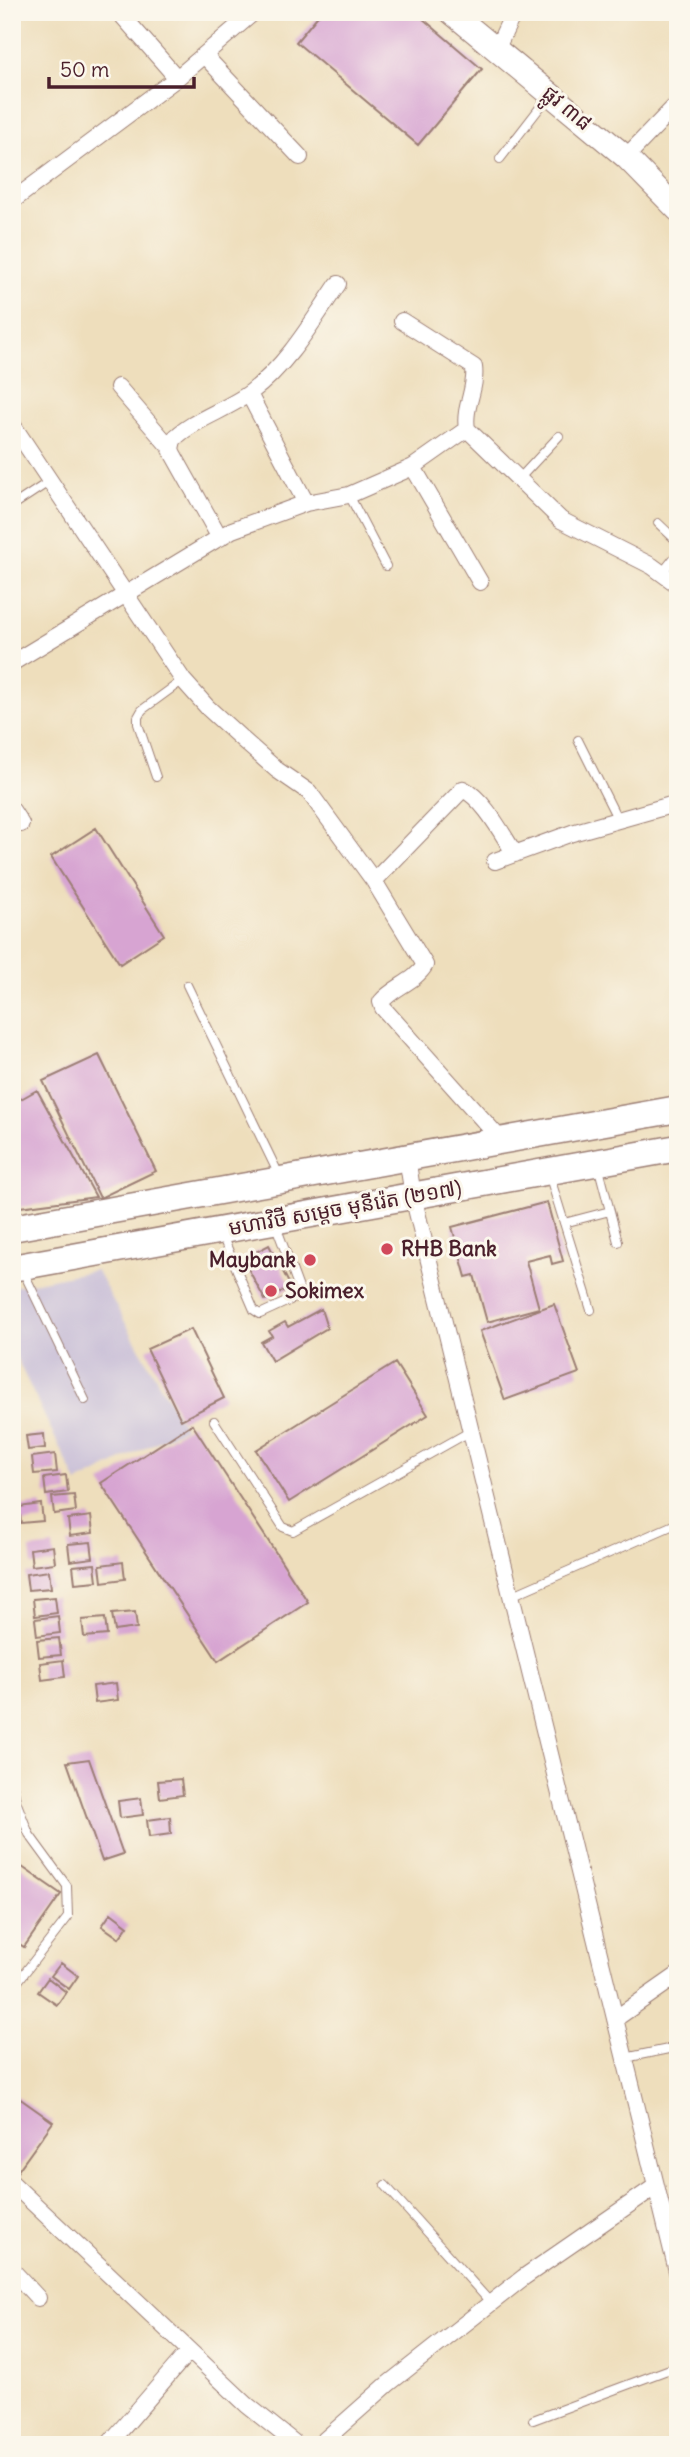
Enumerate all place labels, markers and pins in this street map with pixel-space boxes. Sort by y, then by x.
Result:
place label: RHB Bank [401,1235,497,1262]
marker: RHB Bank [379,1241,395,1257]
place label: Maybank [209,1246,296,1273]
marker: Maybank [302,1252,318,1268]
place label: Sokimex [285,1277,365,1304]
marker: Sokimex [263,1283,279,1299]

